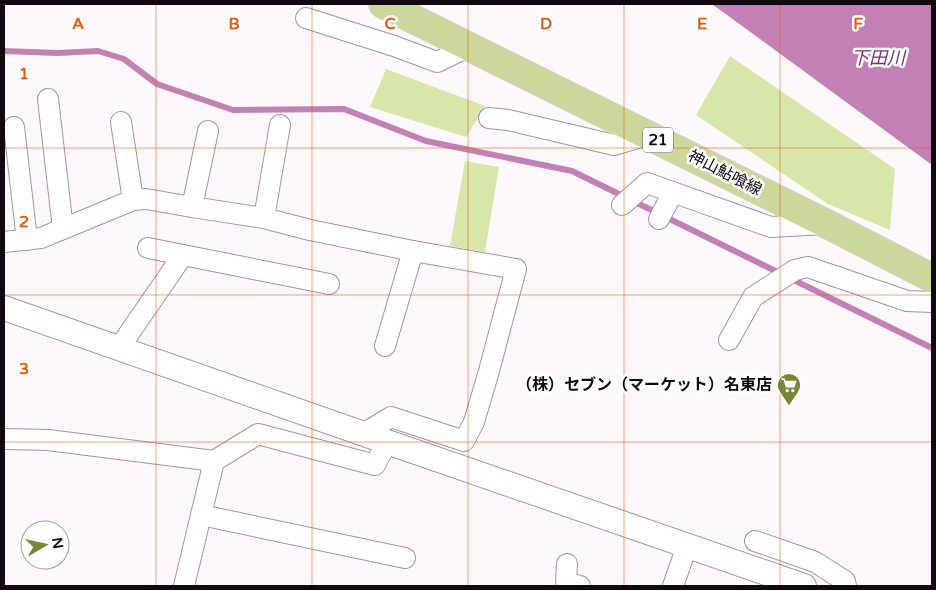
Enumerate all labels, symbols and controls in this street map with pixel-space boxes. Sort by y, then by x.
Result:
text: A [72,14,84,34]
text: B [228,14,240,34]
text: C [384,14,396,34]
text: D [540,14,552,34]
text: E [697,14,707,34]
text: F [853,14,863,34]
water label: 下田川 [851,47,907,69]
text: 1 [19,64,29,84]
road number: 21 [643,128,673,152]
street label: 神山鮎喰線 [685,146,765,200]
text: 2 [19,212,29,232]
text: 3 [19,359,29,379]
supermarket icon: （株）セブン（マーケット）名東店 [776,372,802,406]
place label: （株）セブン（マーケット）名東店 [516,375,772,395]
north arrow [20,520,70,570]
text: N [48,536,67,550]

